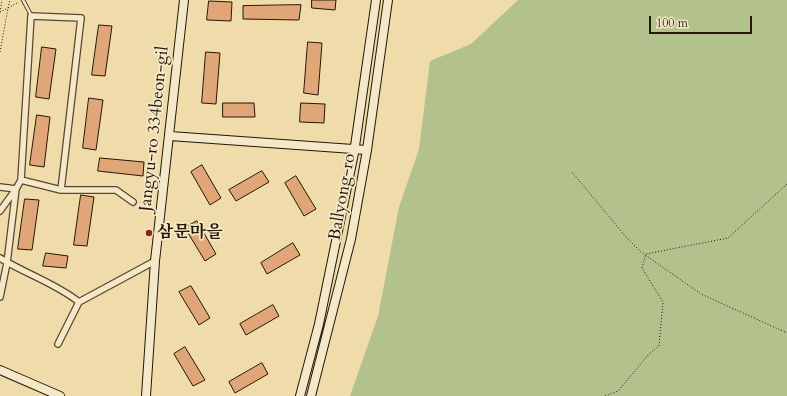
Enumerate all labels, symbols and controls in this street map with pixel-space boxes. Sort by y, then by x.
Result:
scale bar [651,8,754,34]
text: 100 m [656,15,688,31]
street label: Jangyu-ro 334beon-gil [136,45,174,213]
street label: Ballyong-ro [325,152,361,242]
place label: 삼문마을 [157,223,223,243]
marker: 삼문마을 [144,228,154,238]

